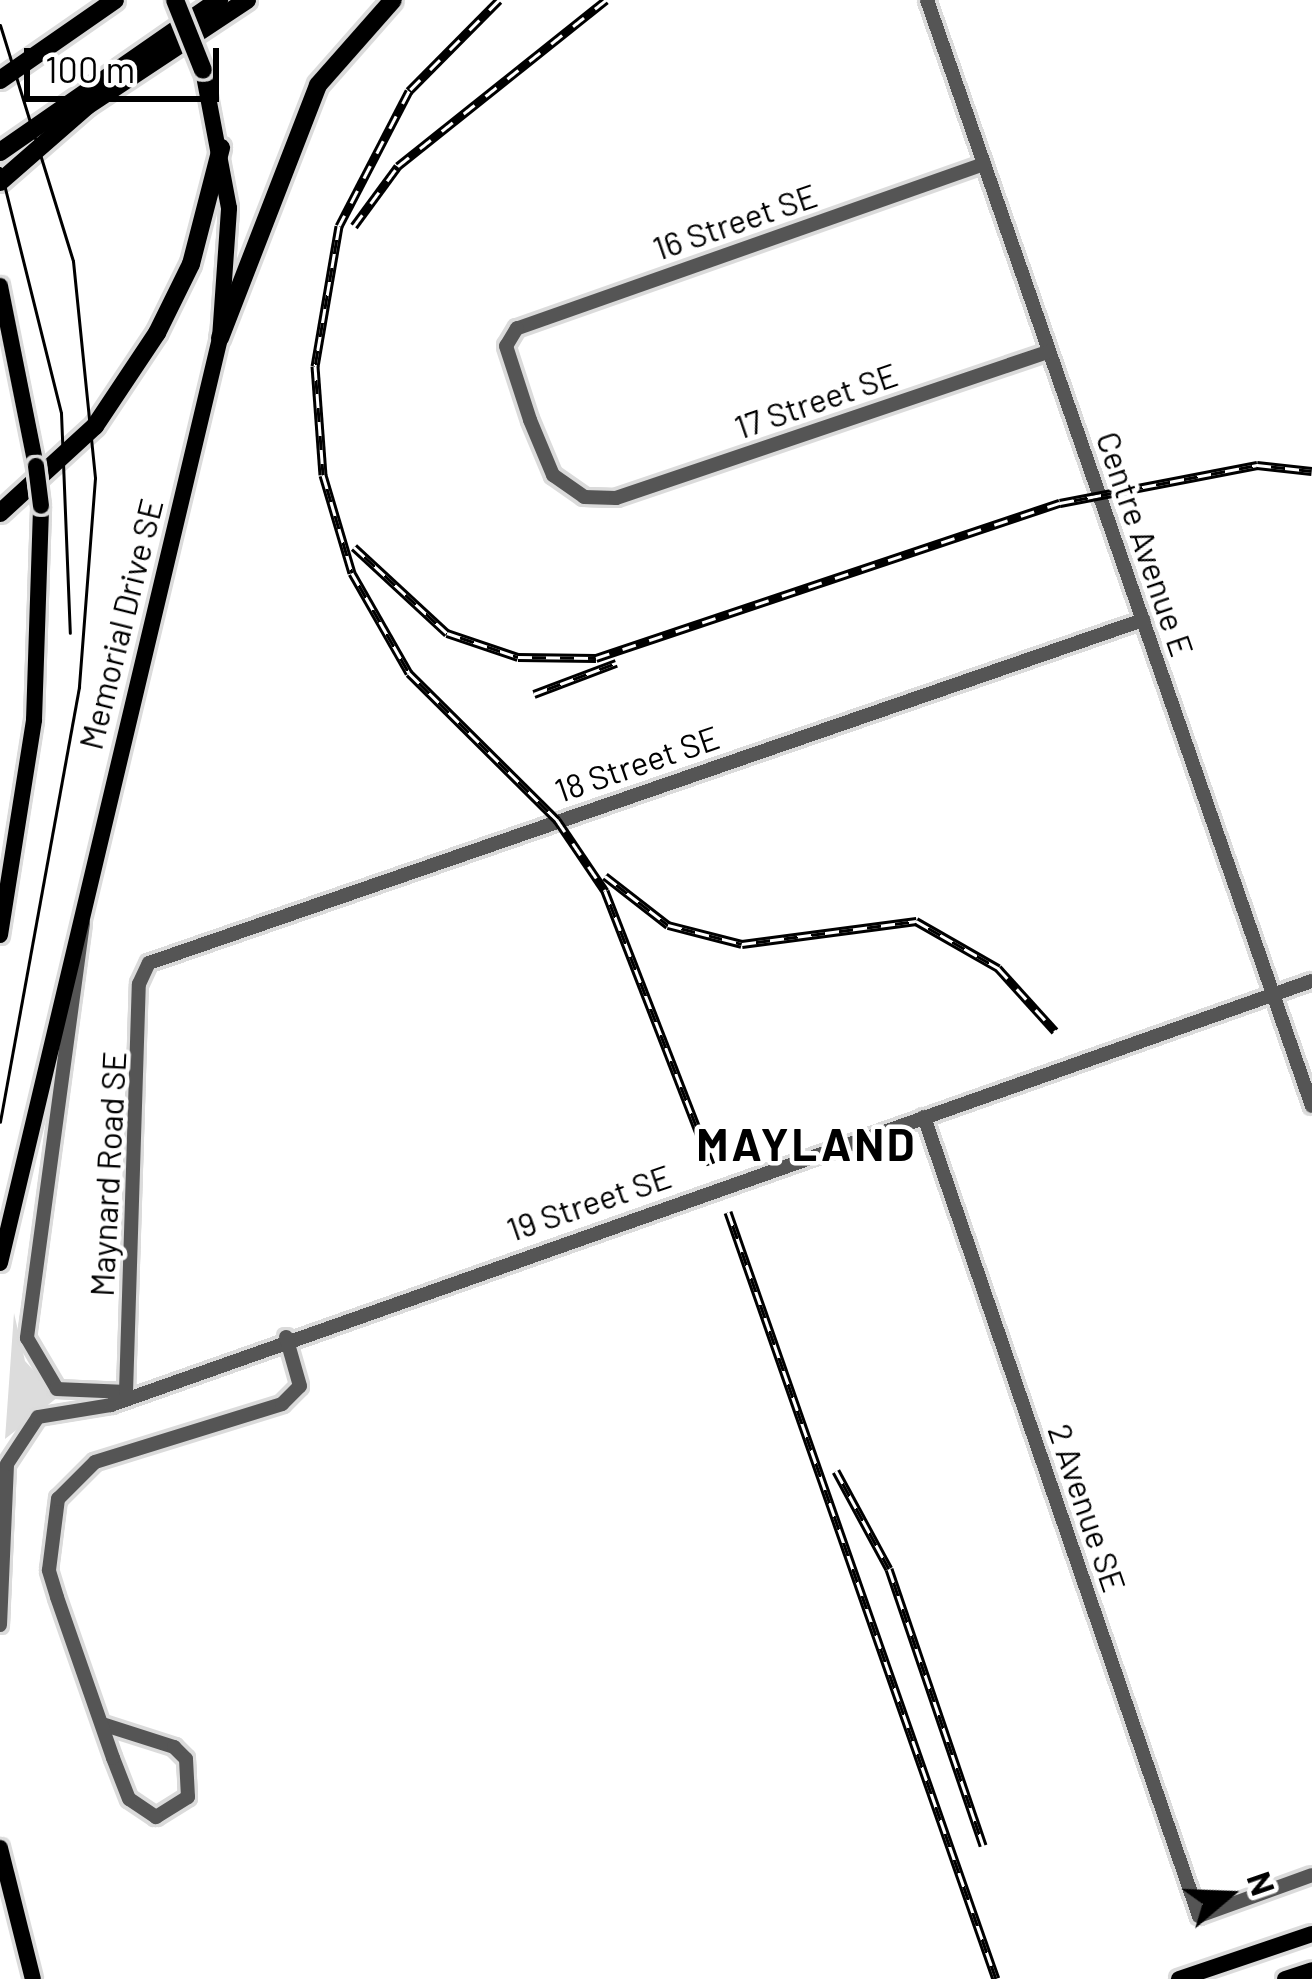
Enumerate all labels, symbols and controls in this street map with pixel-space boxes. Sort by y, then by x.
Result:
scale bar [30,24,225,98]
text: 100 m [45,47,135,90]
street label: 16 Street SE [648,175,822,269]
street label: 17 Street SE [729,355,903,447]
street label: Centre Avenue E [1088,427,1202,661]
street label: Memorial Drive SE [71,494,171,754]
street label: 18 Street SE [550,717,724,811]
street label: Maynard Road SE [82,1050,134,1298]
district label: MAYLAND [696,1117,918,1171]
street label: 19 Street SE [502,1156,676,1250]
street label: 2 Avenue SE [1040,1419,1134,1597]
north arrow [1168,1835,1288,1955]
text: N [1240,1866,1285,1900]

